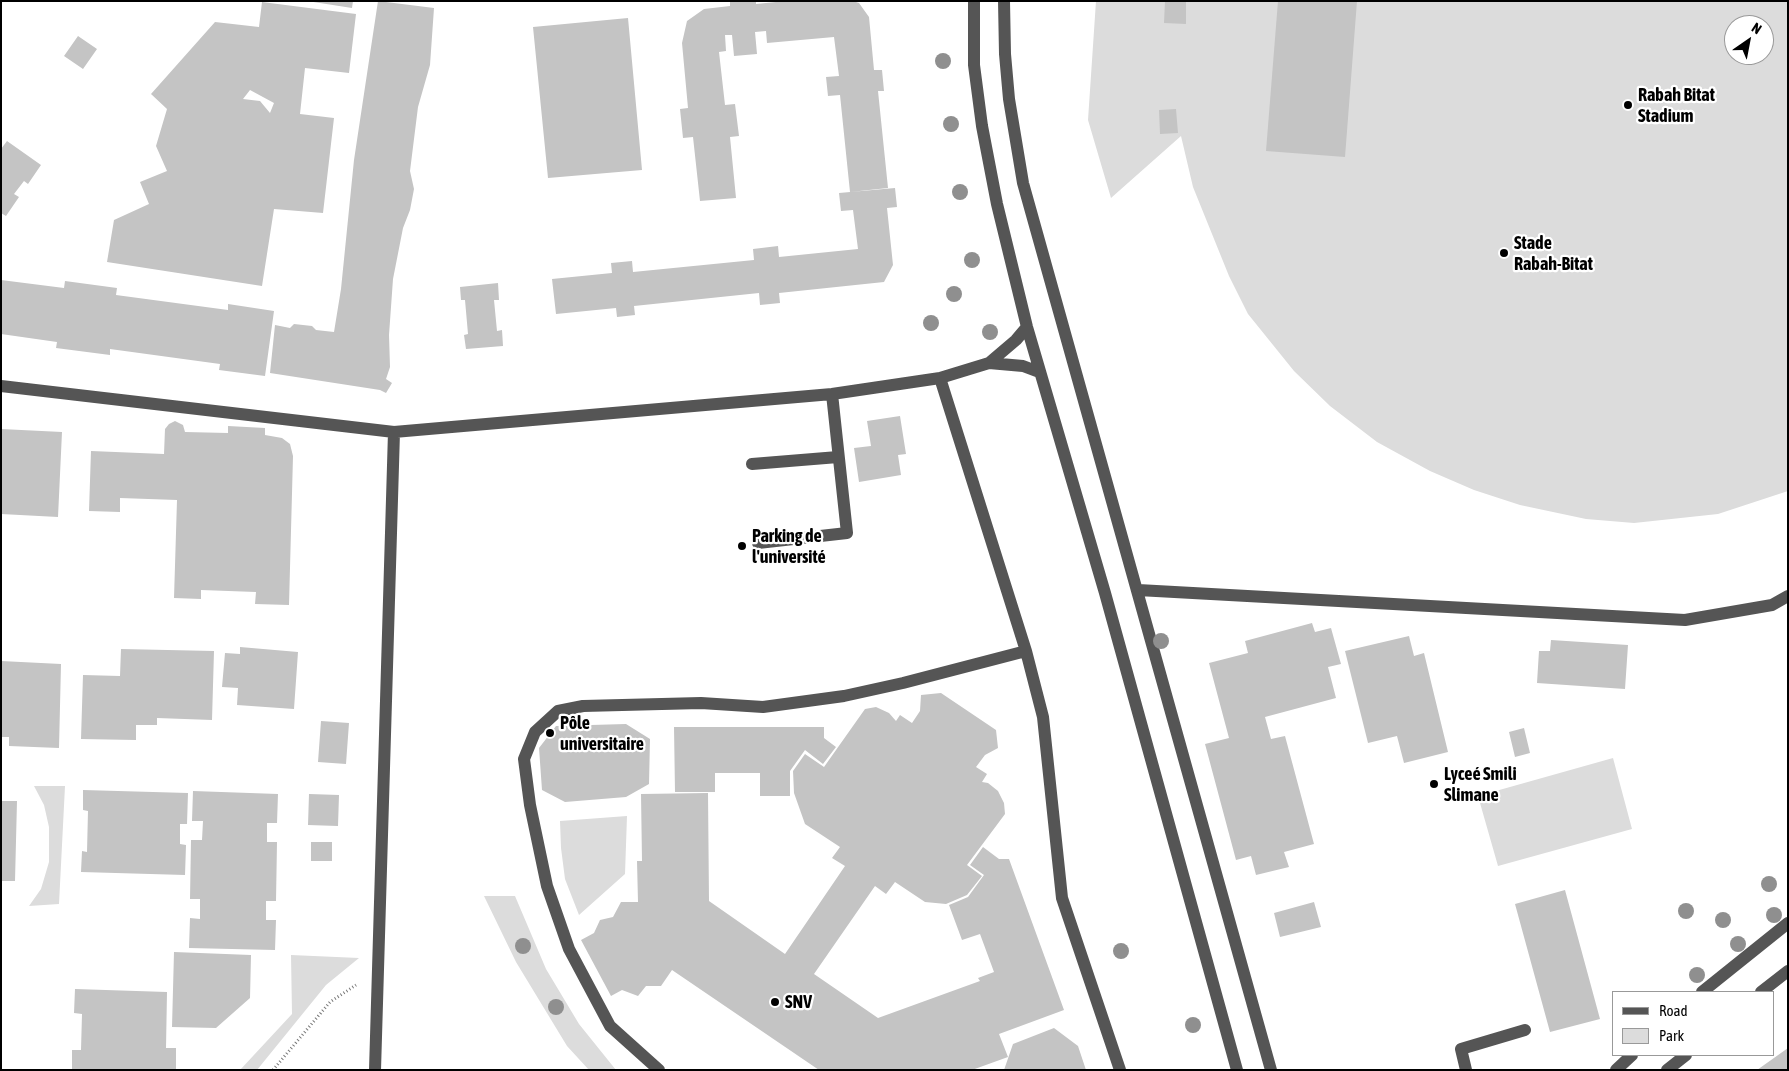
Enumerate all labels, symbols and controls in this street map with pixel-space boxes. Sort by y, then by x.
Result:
north arrow [1724,15,1774,65]
text: N [1749,19,1764,37]
place label: Rabah Bitat Stadium [1638,84,1715,126]
marker: Rabah Bitat Stadium [1622,99,1634,111]
place label: Stade Rabah-Bitat [1514,232,1593,274]
marker: Stade Rabah-Bitat [1498,247,1510,259]
place label: Parking de l'université [752,525,826,568]
marker: Parking de l'université [736,540,748,552]
place label: Pôle universitaire [560,712,644,754]
marker: Pôle universitaire [544,727,556,739]
place label: Lyceé Smili Slimane [1444,763,1517,806]
marker: Lyceé Smili Slimane [1428,778,1440,790]
place label: SNV [785,991,812,1013]
legend [1612,991,1774,1056]
marker: SNV [769,996,781,1008]
text: Road [1659,1002,1688,1019]
text: Park [1659,1027,1684,1044]

